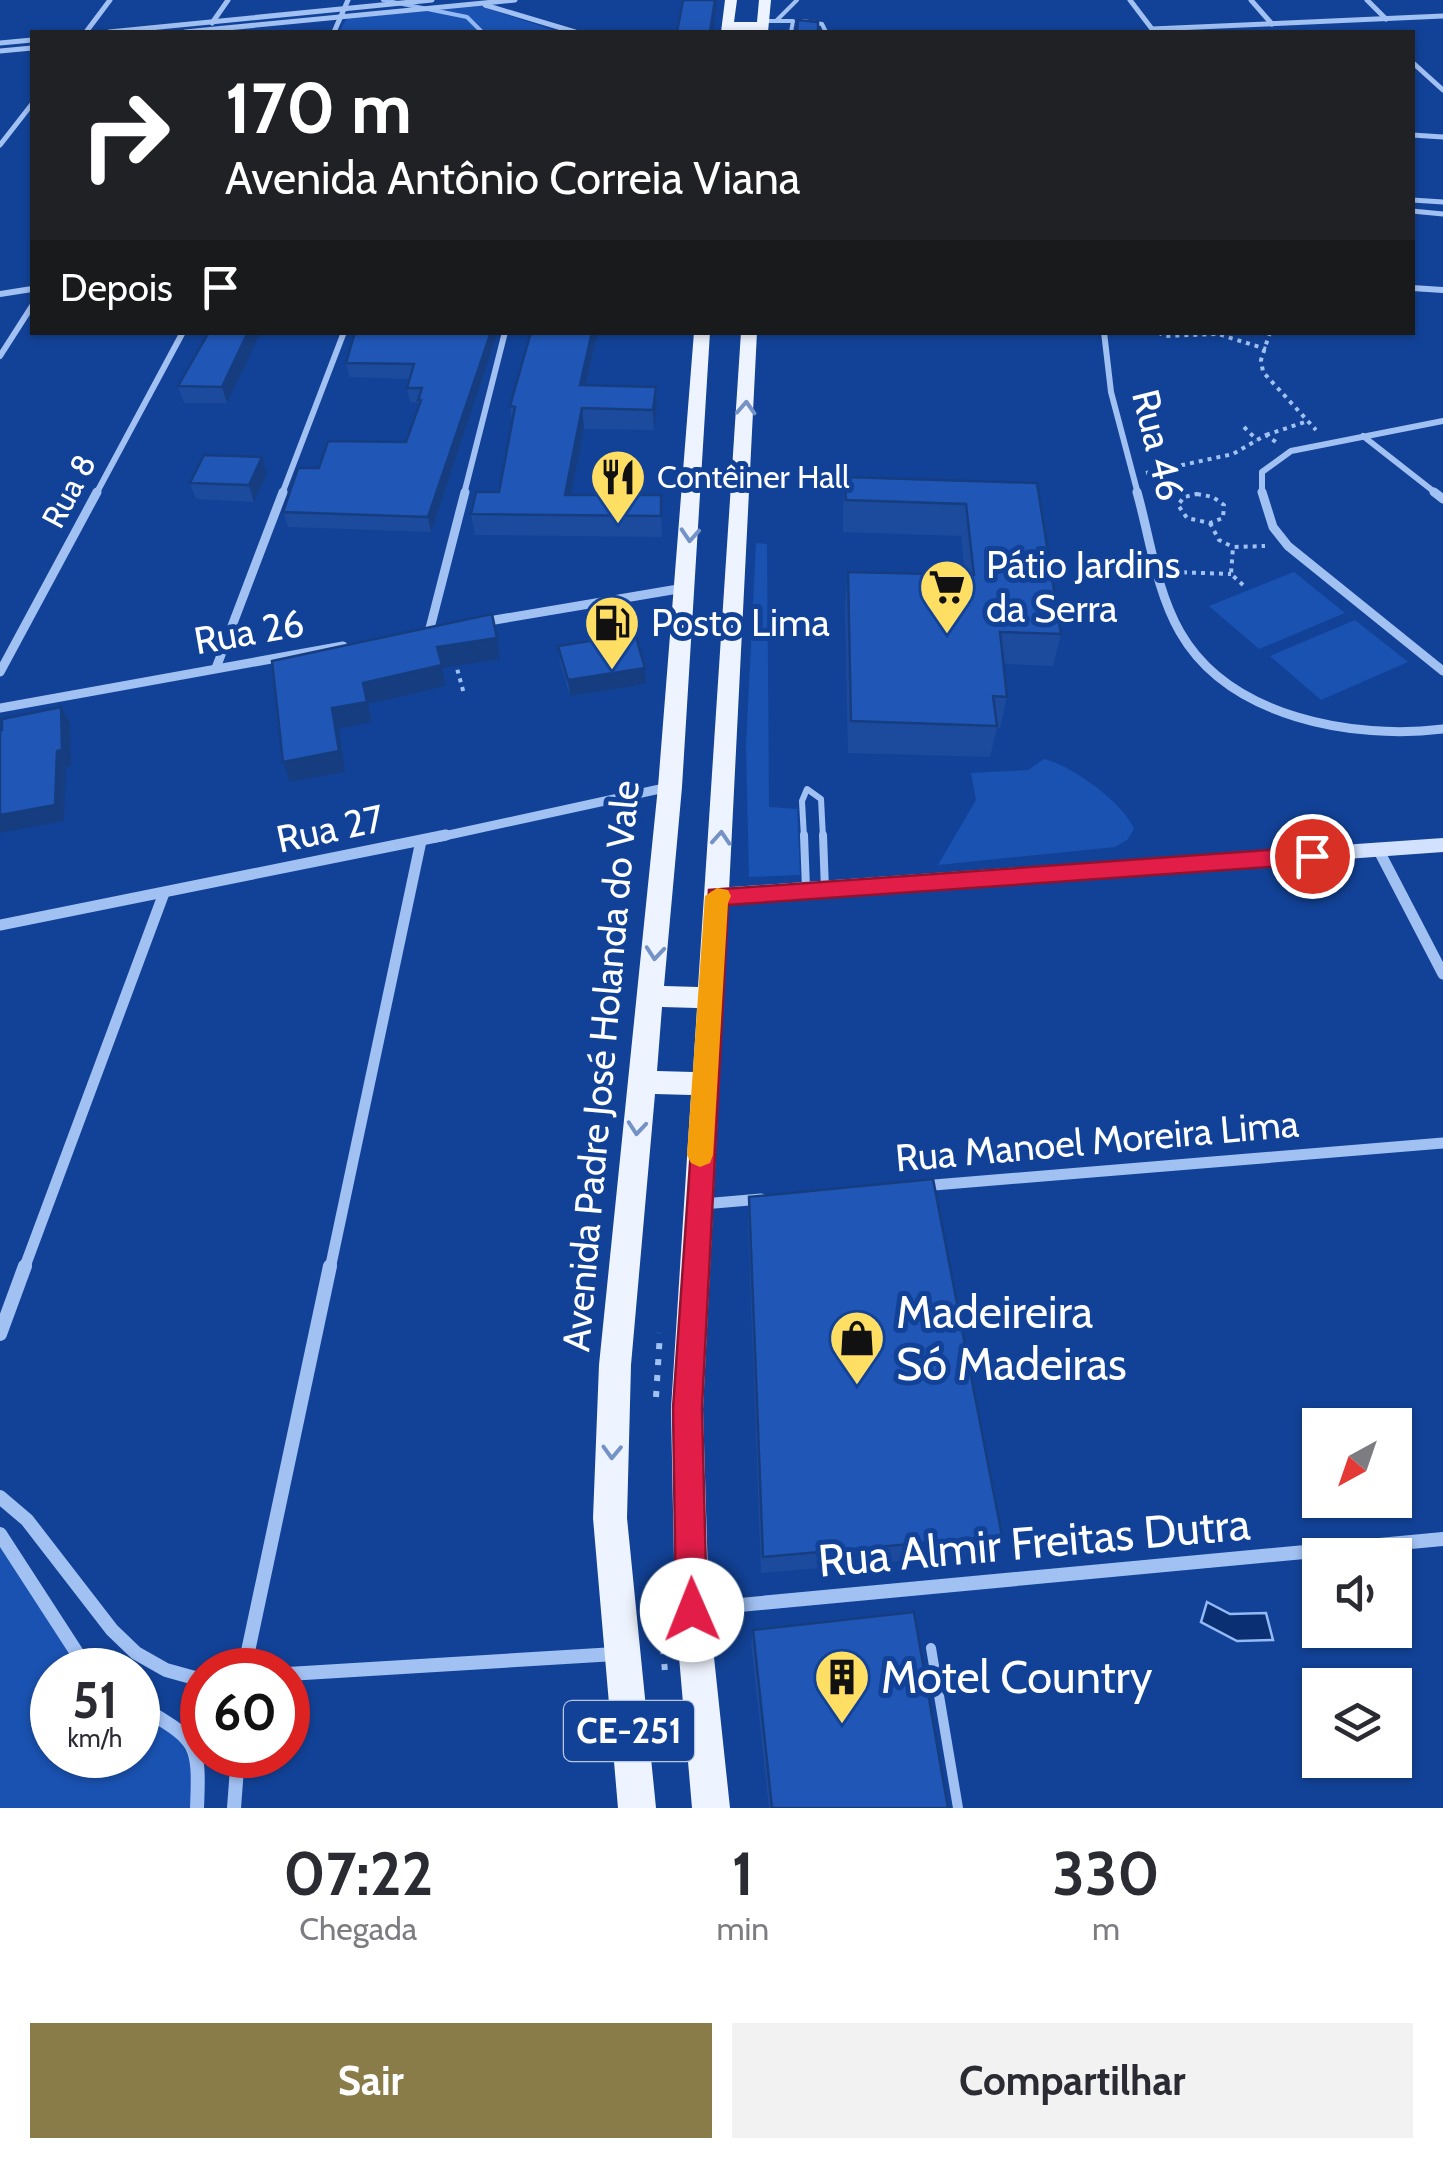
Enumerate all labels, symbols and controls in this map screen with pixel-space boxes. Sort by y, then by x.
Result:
text: 170 m [225,65,412,151]
icon: right [60,70,190,200]
text: Avenida Antônio Correia Viana [225,151,800,205]
icon: arrive [193,260,248,315]
text: Depois [60,264,173,311]
street label: Rua 46 [1122,385,1195,505]
one-way arrow [735,400,756,416]
street label: Rua 8 [33,447,104,534]
restaurant icon: Contêiner Hall [588,447,648,526]
place label: Contêiner Hall [657,457,850,496]
one-way arrow [680,527,701,543]
place label: Pátio Jardins da Serra [986,541,1181,632]
supermarket icon: Pátio Jardins da Serra [917,557,977,636]
fuel station icon: Posto Lima [582,593,642,672]
street label: Rua 26 [190,599,307,664]
place label: Posto Lima [651,599,830,646]
street label: Avenida Padre José Holanda do Vale [552,778,649,1353]
street label: Rua 27 [272,794,388,863]
pin [1270,814,1355,899]
one-way arrow [709,829,731,845]
icon: arrive [1285,829,1340,884]
one-way arrow [644,946,666,962]
street label: Rua Manoel Moreira Lima [893,1099,1301,1182]
one-way arrow [626,1120,648,1136]
place label: Madeireira Só Madeiras [896,1285,1127,1391]
shop icon: Madeireira Só Madeiras [827,1308,887,1387]
north arrow [1302,1408,1412,1518]
map controls [1302,1408,1412,1778]
one-way arrow [602,1444,623,1460]
street label: Rua Almir Freitas Dutra [816,1496,1253,1588]
button: sound [1302,1538,1412,1648]
position arrow [640,1558,744,1662]
building icon: Motel Country [812,1647,872,1726]
speed limit sign: 60 [180,1648,310,1778]
place label: Motel Country [881,1650,1153,1704]
button: layers [1302,1668,1412,1778]
text: 51 [72,1670,118,1731]
road number: CE-251 [564,1701,694,1761]
text: km/h [68,1723,122,1753]
text: 07:22 [283,1837,433,1910]
text: 1 [732,1837,754,1910]
text: 330 [1053,1837,1160,1910]
text: Chegada [299,1909,417,1948]
text: min [716,1909,769,1948]
text: m [1092,1909,1120,1948]
button: Sair [30,2023,712,2138]
button: Compartilhar [732,2023,1413,2138]

